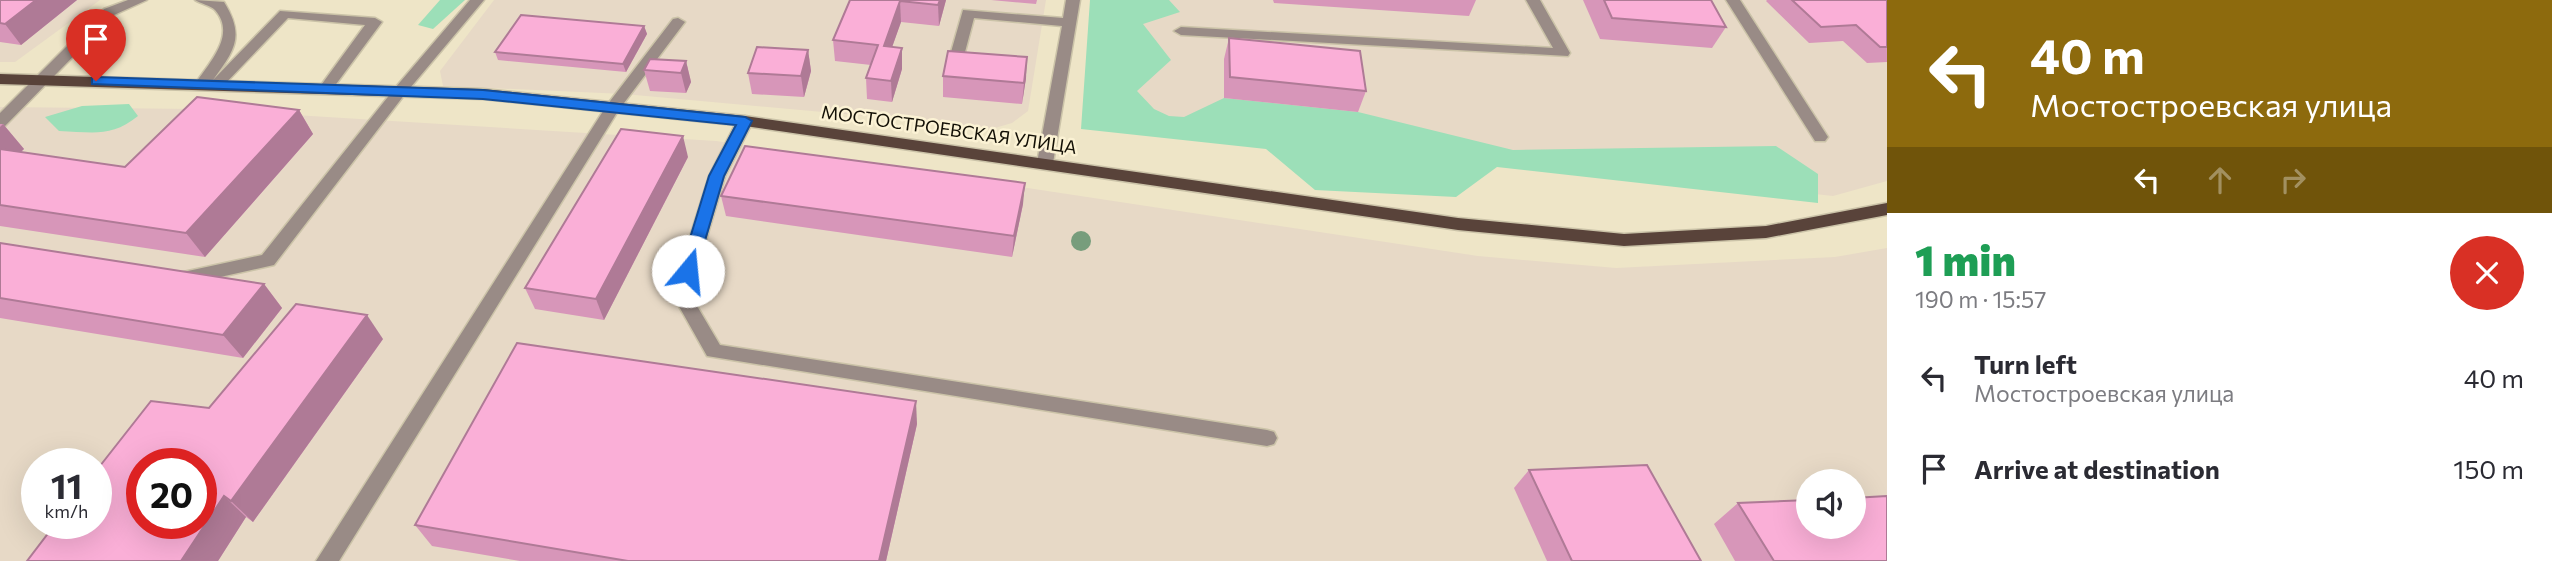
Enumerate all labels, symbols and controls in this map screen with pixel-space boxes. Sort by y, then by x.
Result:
pin [66,9,126,81]
icon: arrive [77,20,115,58]
text: 40 m [2030,24,2145,84]
icon: left [1915,28,2006,119]
text: Мостостроевская улица [2030,84,2392,124]
street label: МОСТОСТРОЕВСКАЯ УЛИЦА [820,100,1078,158]
icon: left [2128,161,2166,199]
icon: ahead [2201,161,2239,199]
icon: right [2274,161,2312,199]
text: 1 min [1915,233,2016,285]
position arrow [651,234,725,308]
button: close [2450,236,2524,310]
text: 190 m · 15:57 [1915,285,2046,313]
text: Turn left [1974,348,2077,379]
icon: left [1915,359,1953,397]
text: 40 m [2464,362,2524,393]
text: Мостостроевская улица [1974,379,2234,407]
speed limit sign: 20 [126,448,217,539]
icon: arrive [1915,450,1953,488]
text: Arrive at destination [1974,453,2220,484]
text: 150 m [2453,453,2524,484]
text: 11 [51,463,82,506]
map controls [1796,469,1866,539]
button: sound [1796,469,1866,539]
text: km/h [45,500,88,522]

